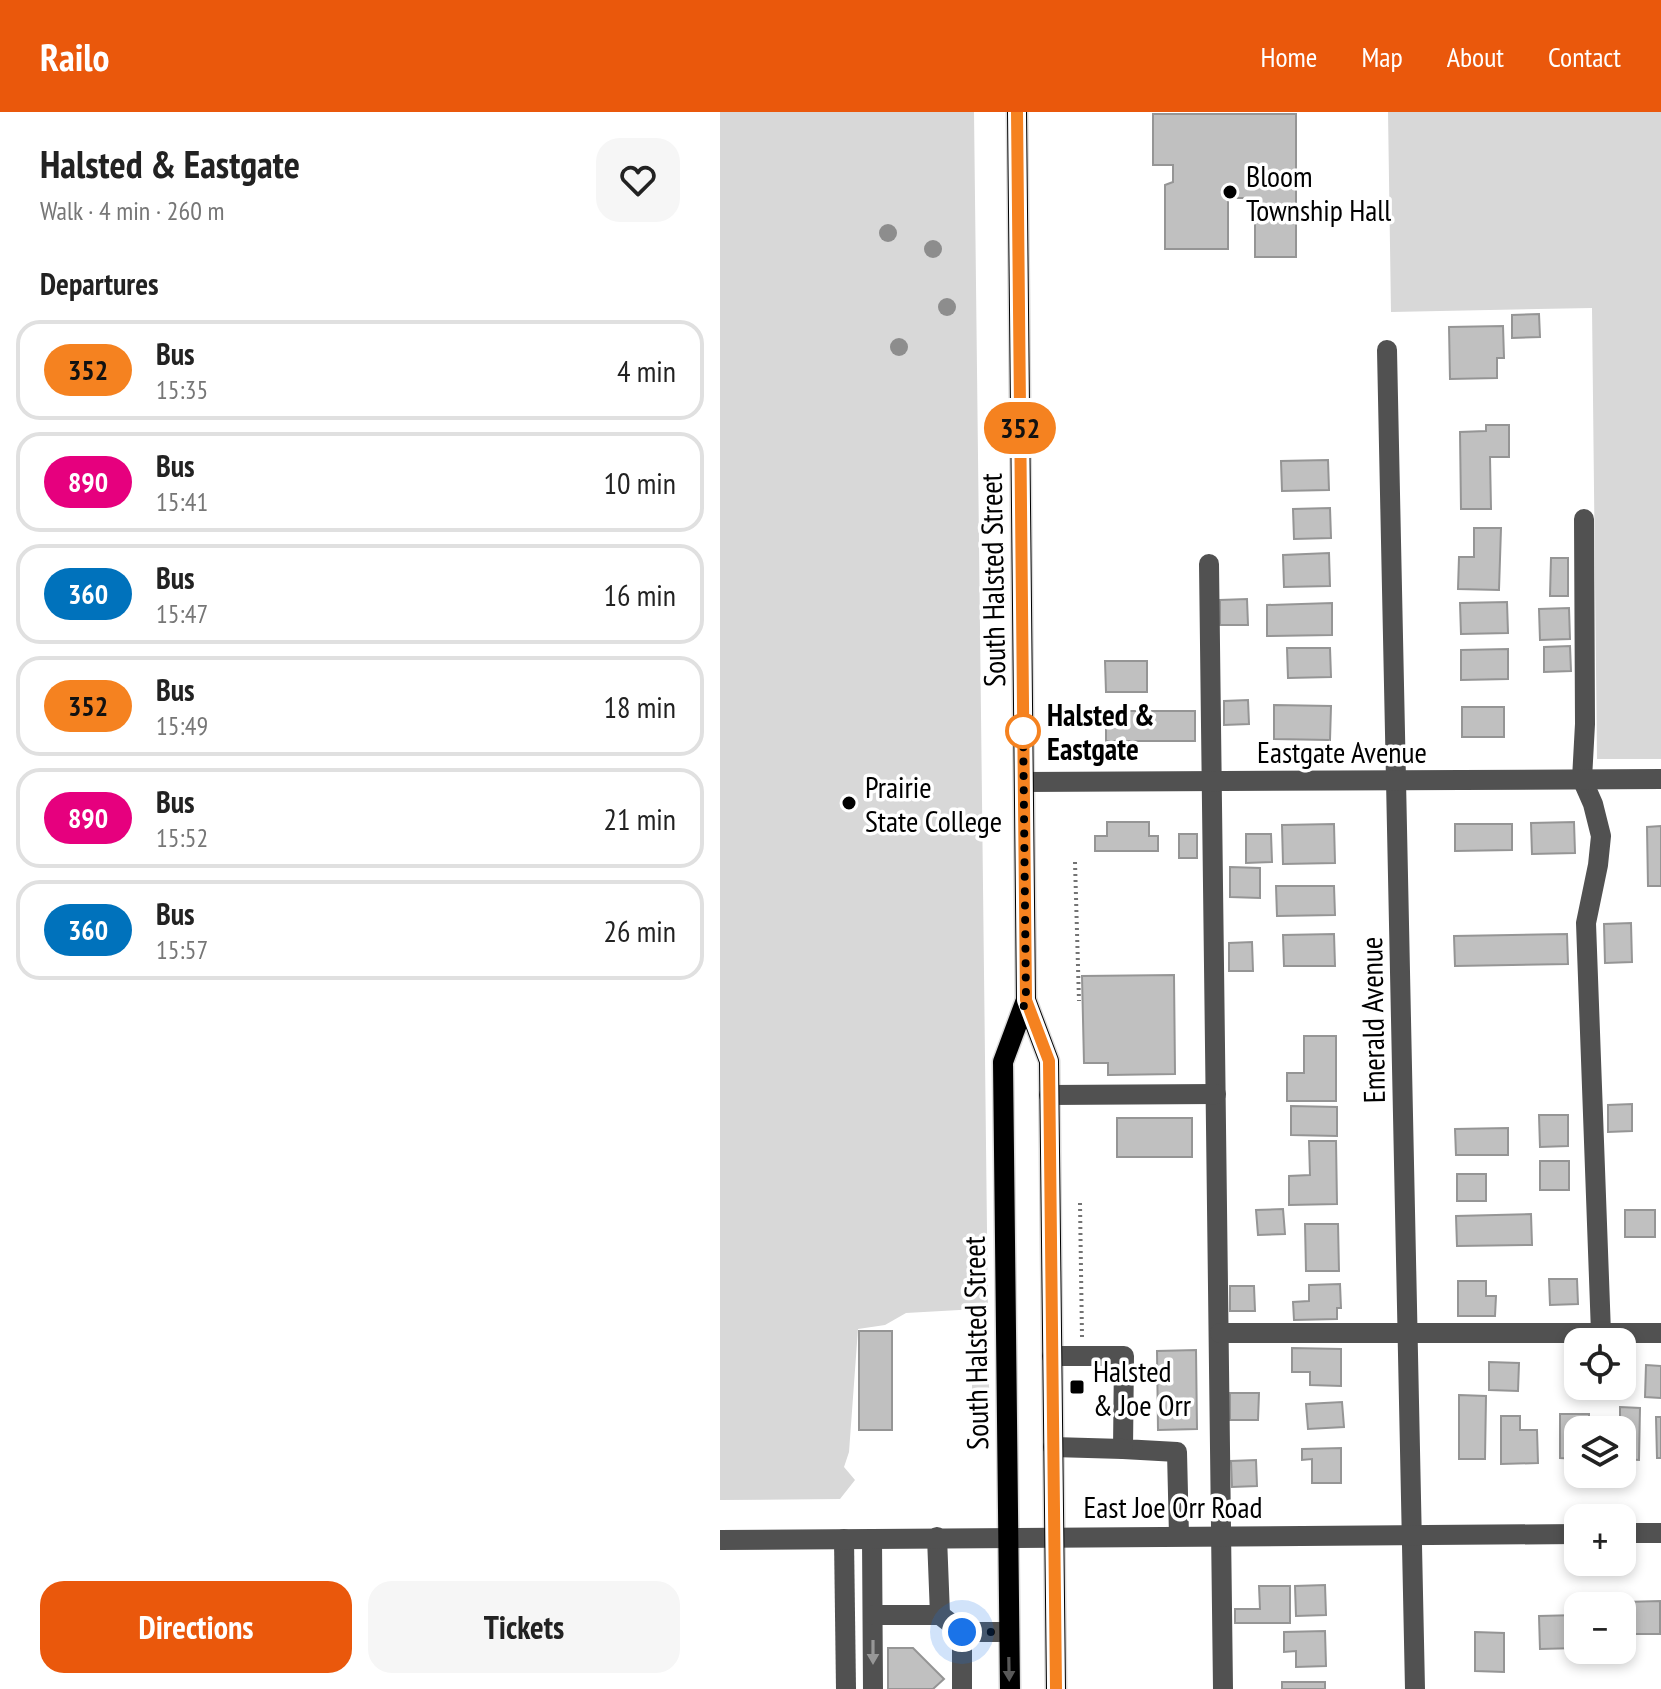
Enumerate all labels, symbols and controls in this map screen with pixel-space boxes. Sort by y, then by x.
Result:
text: Railo [40,32,110,81]
text: Home [1261,38,1317,75]
text: Map [1361,38,1403,75]
text: About [1447,38,1504,75]
text: Contact [1548,38,1621,75]
button: heart [596,138,680,222]
text: Halsted & Eastgate [40,139,300,188]
place label: Bloom Township Hall [1246,156,1391,229]
marker: Bloom Township Hall [1221,183,1239,201]
text: Walk · 4 min · 260 m [40,194,224,227]
text: Departures [40,264,158,303]
text: Bus [156,334,195,373]
text: 352 [68,351,108,388]
text: 4 min [617,351,676,390]
text: 15:35 [156,373,208,406]
line badge: 352 [974,402,1066,454]
text: 352 [1000,409,1040,446]
text: Bus [156,446,195,485]
text: 890 [68,463,108,500]
text: 10 min [603,463,676,502]
street label: South Halsted Street [971,472,1013,687]
text: 15:41 [156,485,208,518]
text: Bus [156,558,195,597]
text: 360 [68,575,108,612]
text: 16 min [603,575,676,614]
text: 15:47 [156,597,208,630]
text: Bus [156,670,195,709]
text: 352 [68,687,108,724]
text: 18 min [603,687,676,726]
place label: Halsted & Eastgate [1047,695,1154,768]
text: 15:49 [156,709,208,742]
marker: Halsted & Eastgate [1006,714,1040,748]
street label: Eastgate Avenue [1257,732,1427,771]
place label: Prairie State College [865,767,1002,840]
text: Bus [156,782,195,821]
marker: Prairie State College [840,794,858,812]
text: 890 [68,799,108,836]
text: 21 min [603,799,676,838]
text: 15:52 [156,821,208,854]
text: Bus [156,894,195,933]
text: 360 [68,911,108,948]
text: 26 min [603,911,676,950]
text: 15:57 [156,933,208,966]
street label: Emerald Avenue [1351,936,1393,1104]
street label: South Halsted Street [954,1235,996,1450]
map controls [1564,1328,1636,1664]
button: locate [1564,1328,1636,1400]
place label: Halsted & Joe Orr [1093,1351,1192,1424]
marker: Halsted & Joe Orr [1068,1378,1086,1396]
button: layers [1564,1416,1636,1488]
street label: East Joe Orr Road [1083,1487,1263,1526]
button: + [1564,1504,1636,1576]
button: Directions [40,1581,352,1673]
button: Tickets [368,1581,680,1673]
button: − [1564,1592,1636,1664]
your location [942,1612,982,1652]
one-way arrow [867,1640,879,1665]
one-way arrow [1003,1657,1015,1682]

